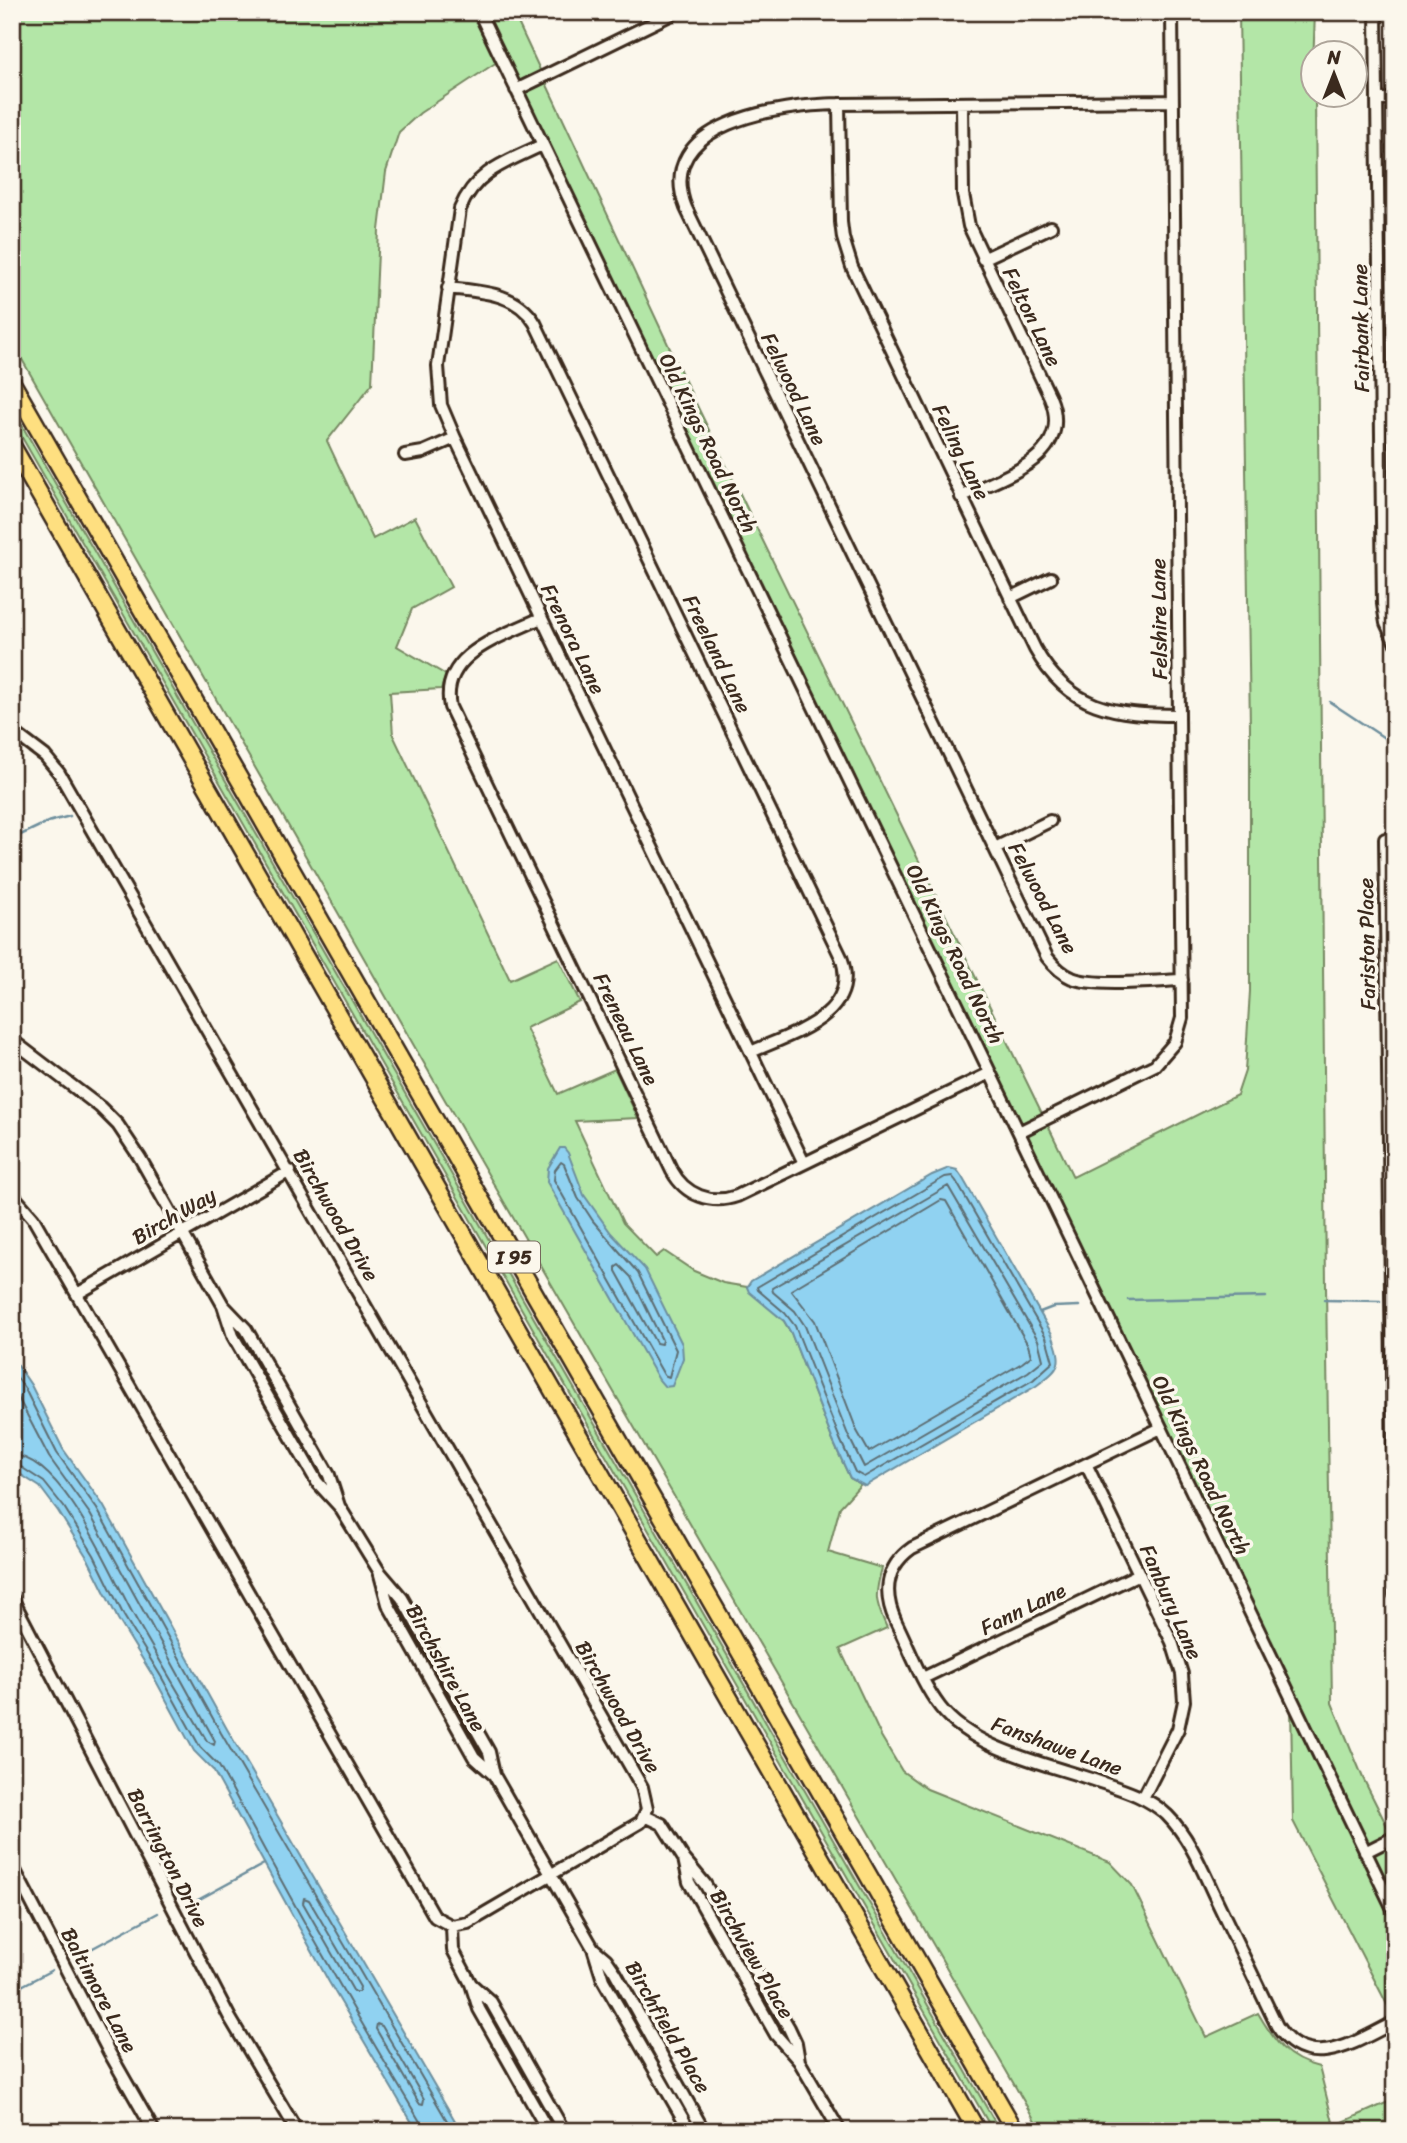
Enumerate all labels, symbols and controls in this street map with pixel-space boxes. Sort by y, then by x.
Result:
north arrow [1298,38,1368,108]
text: N [1326,41,1341,74]
street label: Felton Lane [991,260,1073,374]
street label: Fairbank Lane [1341,263,1381,393]
street label: Felwood Lane [750,326,838,453]
street label: Old Kings Road North [648,346,768,540]
street label: Feling Lane [921,397,1001,507]
street label: Felshire Lane [1139,558,1179,680]
street label: Frenora Lane [530,577,616,701]
street label: Freeland Lane [672,588,762,720]
street label: Felwood Lane [997,835,1089,961]
street label: Old Kings Road North [895,857,1015,1051]
street label: Fariston Place [1347,877,1387,1010]
street label: Freneau Lane [582,966,670,1092]
street label: Birchwood Drive [282,1141,390,1289]
street label: Birch Way [124,1176,224,1256]
road number: I 95 [488,1242,540,1273]
street label: Old Kings Road North [1141,1368,1261,1562]
street label: Fanbury Lane [1129,1538,1213,1666]
street label: Fann Lane [973,1572,1073,1646]
street label: Birchshire Lane [395,1597,497,1740]
street label: Birchwood Drive [564,1633,672,1781]
street label: Fanshawe Lane [986,1705,1128,1787]
street label: Barrington Drive [116,1781,220,1935]
street label: Birchview Place [699,1882,805,2027]
street label: Baltimore Lane [50,1920,148,2060]
street label: Birchfield Place [614,1953,722,2101]

